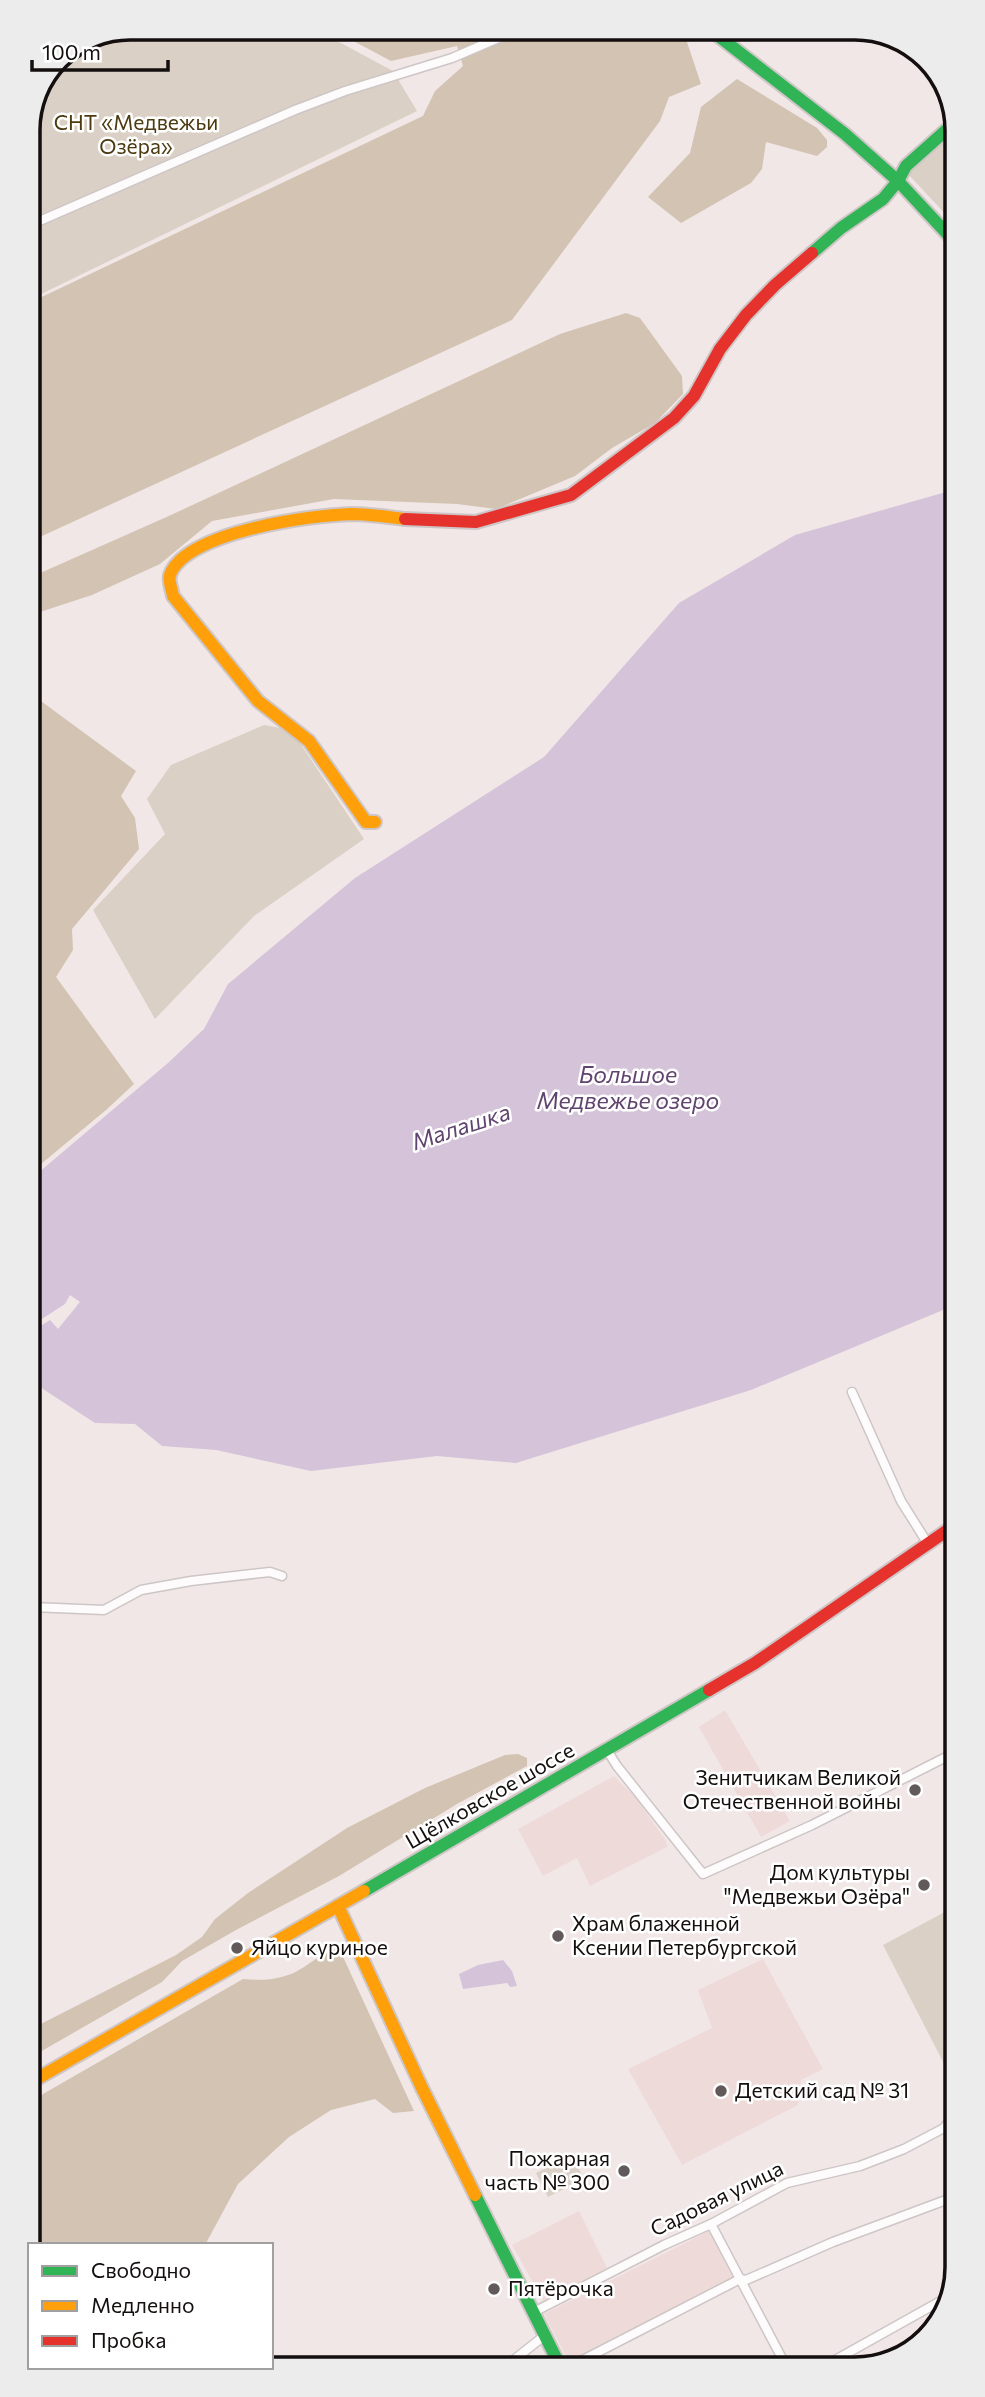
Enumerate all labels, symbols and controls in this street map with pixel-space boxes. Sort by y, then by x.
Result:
scale bar [32,28,168,72]
text: 100 m [42,39,101,64]
park label: СНТ «Медвежьи Озёра» [54,109,218,158]
water label: Большое Медвежье озеро [537,1060,719,1114]
water label: Малашка [408,1097,514,1155]
street label: Щёлковское шоссе [400,1736,578,1853]
place label: Зенитчикам Великой Отечественной войны [683,1764,901,1813]
marker: Зенитчикам Великой Отечественной войны [907,1782,923,1798]
place label: Дом культуры "Медвежьи Озёра" [724,1859,910,1908]
marker: Дом культуры "Медвежьи Озёра" [916,1877,932,1893]
place label: Храм блаженной Ксении Петербургской [572,1910,797,1959]
marker: Храм блаженной Ксении Петербургской [550,1928,566,1944]
place label: Яйцо куриное [251,1934,388,1959]
marker: Яйцо куриное [229,1940,245,1956]
place label: Детский сад № 31 [735,2077,909,2102]
marker: Детский сад № 31 [713,2083,729,2099]
place label: Пожарная часть № 300 [485,2145,610,2194]
street label: Садовая улица [646,2155,787,2241]
marker: Пожарная часть № 300 [616,2163,632,2179]
legend [28,2243,273,2369]
text: Свободно [91,2257,191,2282]
place label: Пятёрочка [508,2275,614,2300]
marker: Пятёрочка [486,2281,502,2297]
text: Медленно [91,2292,195,2317]
text: Пробка [91,2327,166,2352]

